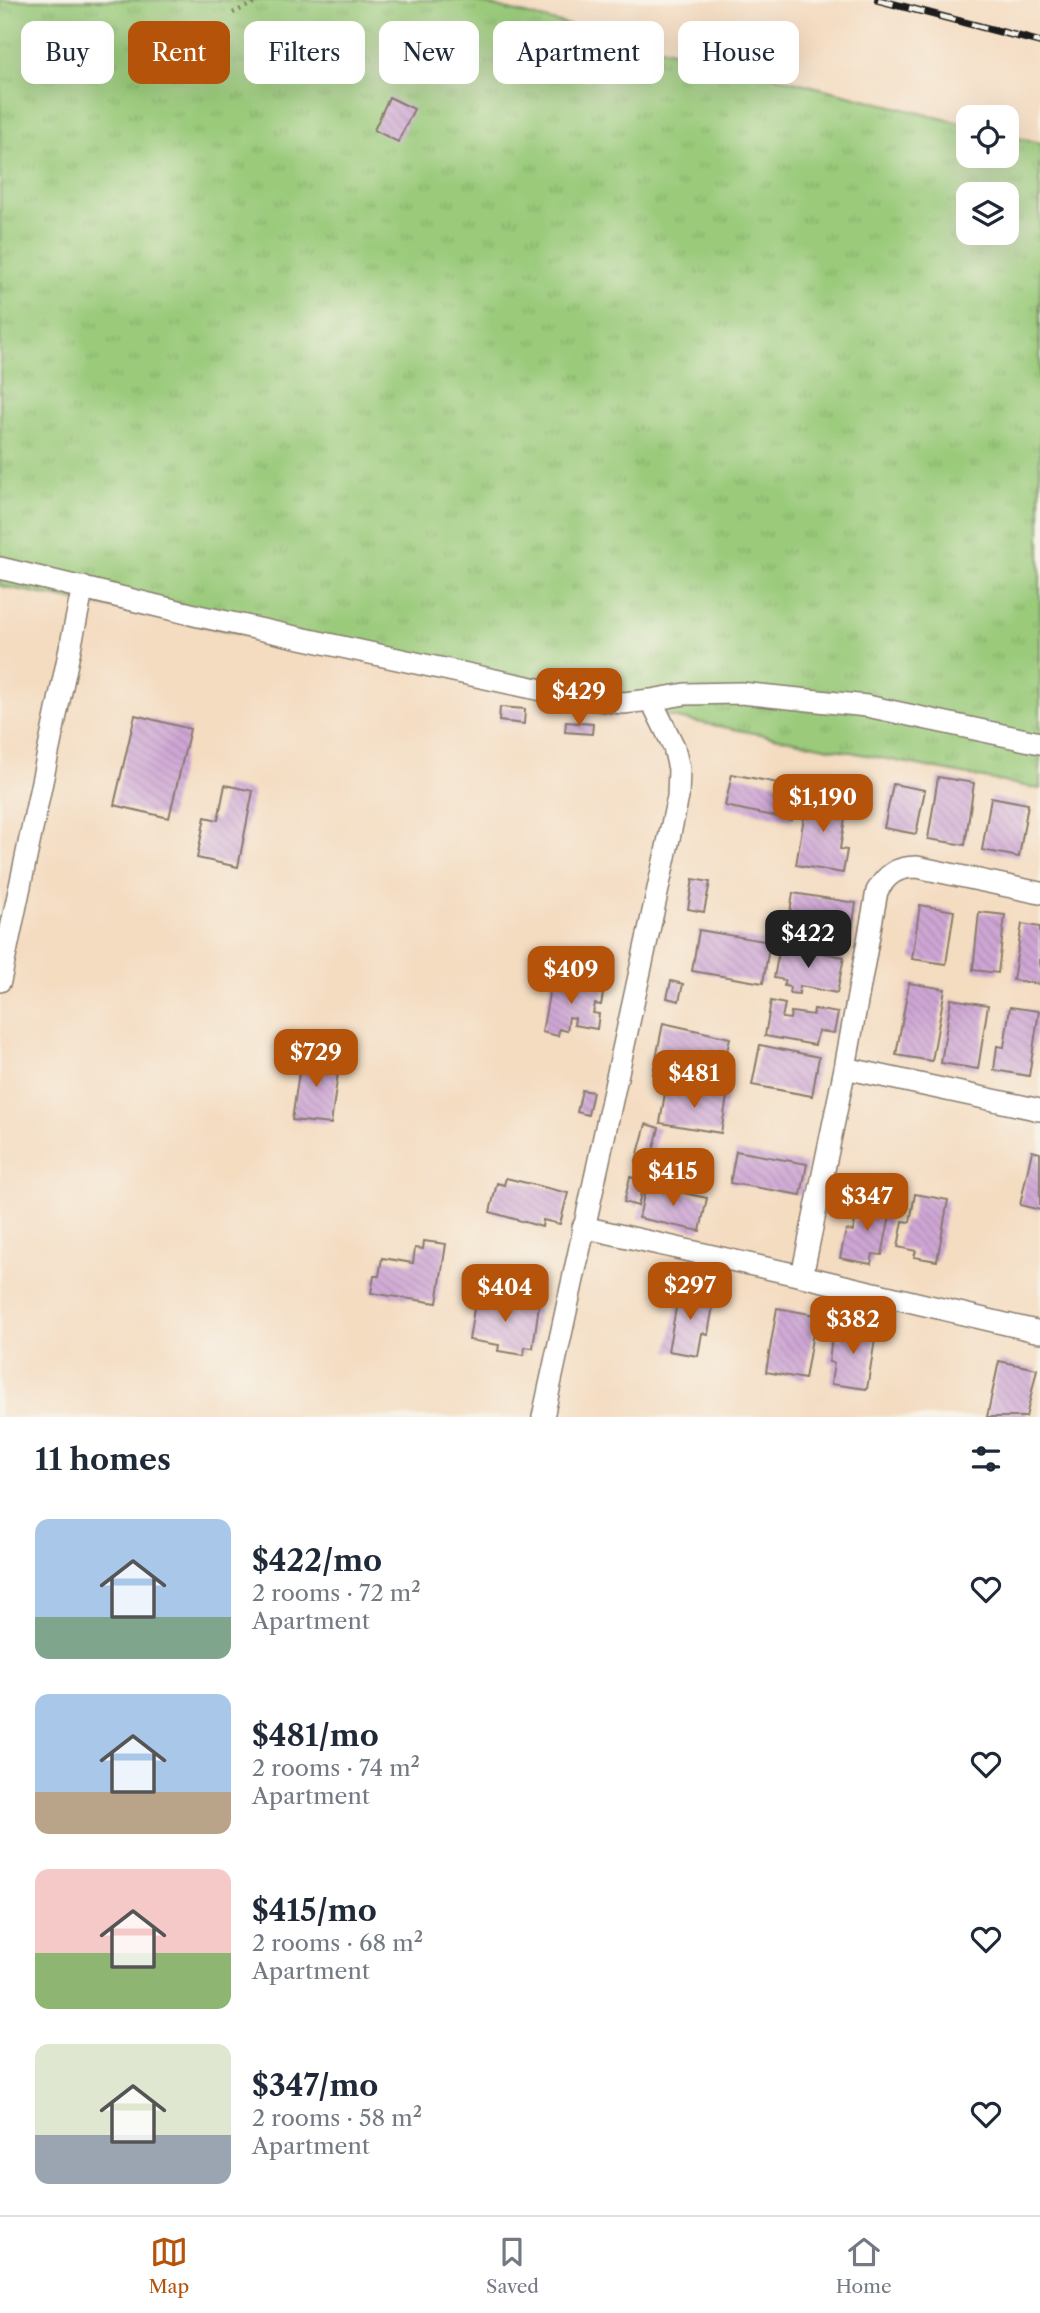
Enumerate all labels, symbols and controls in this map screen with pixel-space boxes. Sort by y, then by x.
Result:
chip: Buy [21,21,114,84]
chip: Rent [128,21,230,84]
chip: Filters [244,21,365,84]
chip: New [379,21,479,84]
chip: Apartment [493,21,664,84]
chip: House [678,21,799,84]
map controls [956,105,1019,245]
button: locate [956,105,1019,168]
button: layers [956,182,1019,245]
pin: $429 [538,668,620,728]
text: $429 [552,677,606,705]
pin: $1,190 [766,774,880,834]
text: $1,190 [789,783,857,811]
pin: $422 [767,911,849,970]
text: $422 [781,919,835,947]
pin: $409 [530,946,612,1006]
text: $409 [544,955,598,983]
pin: $729 [275,1030,357,1089]
text: $729 [290,1038,342,1066]
pin: $481 [653,1050,735,1110]
text: $481 [669,1059,720,1087]
pin: $415 [632,1148,714,1208]
text: $415 [648,1157,698,1185]
pin: $347 [826,1174,908,1233]
text: $347 [841,1182,893,1210]
pin: $297 [649,1262,731,1322]
pin: $404 [464,1264,546,1324]
text: $297 [664,1271,716,1299]
text: $404 [478,1273,532,1301]
pin: $382 [812,1296,894,1356]
text: $382 [826,1305,880,1333]
icon: filters [967,1440,1005,1478]
text: 11 homes [35,1441,171,1478]
text: $422/mo [252,1542,382,1579]
icon: home [91,1547,175,1631]
icon: heart [967,1570,1005,1608]
text: 2 rooms · 72 m² [252,1579,421,1607]
text: Apartment [252,1607,370,1635]
text: $481/mo [252,1717,379,1754]
icon: home [91,1722,175,1806]
icon: heart [967,1745,1005,1783]
text: 2 rooms · 74 m² [252,1754,420,1782]
text: Apartment [252,1782,370,1810]
text: $415/mo [252,1892,377,1929]
icon: home [91,1897,175,1981]
icon: heart [967,1920,1005,1958]
text: 2 rooms · 68 m² [252,1929,423,1957]
text: Apartment [252,1957,370,1985]
text: $347/mo [252,2067,378,2104]
icon: home [91,2072,175,2156]
icon: heart [967,2095,1005,2133]
text: 2 rooms · 58 m² [252,2104,422,2132]
text: Apartment [252,2132,370,2160]
tab: Map [148,2233,189,2298]
tab: Saved [486,2233,539,2298]
tab: Home [836,2233,892,2298]

